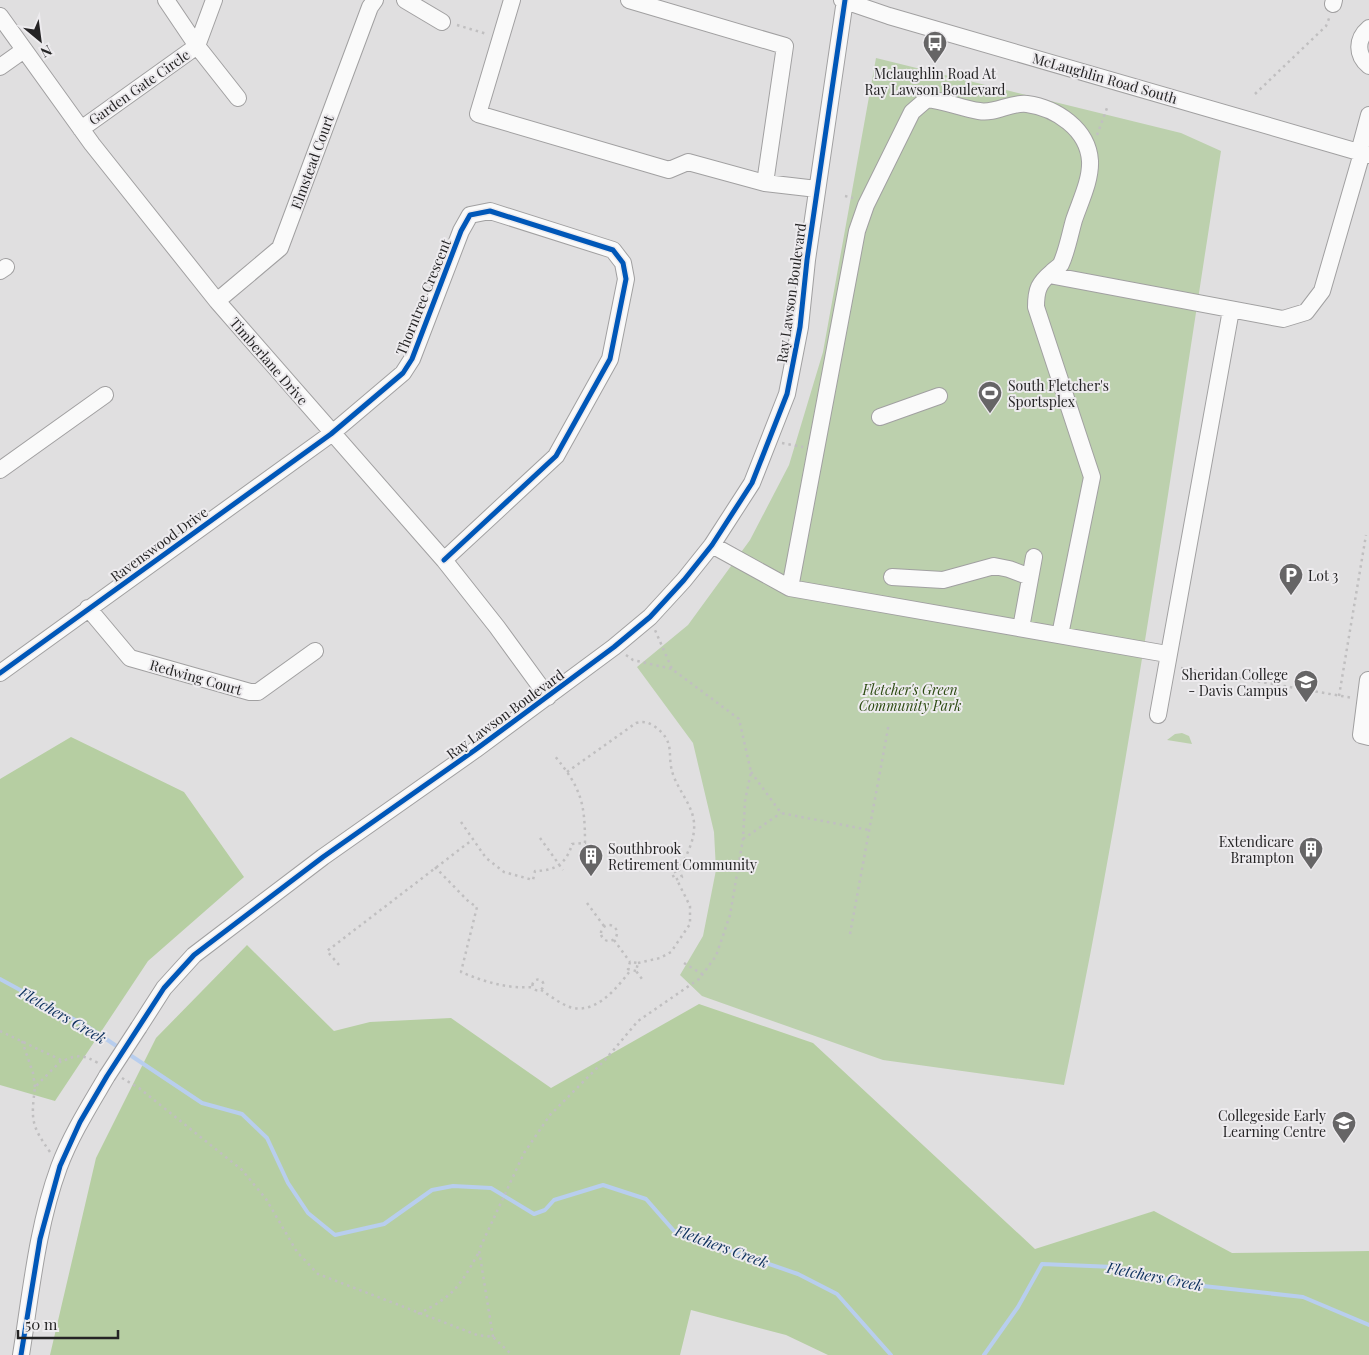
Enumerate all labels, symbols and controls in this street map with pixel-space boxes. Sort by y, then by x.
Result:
north arrow [15,15,65,65]
bus stop icon: Mclaughlin Road At Ray Lawson Boulevard [922,30,948,64]
text: N [38,41,56,63]
street label: Garden Gate Circle [85,45,193,129]
street label: McLaughlin Road South [1030,48,1180,108]
place label: Mclaughlin Road At Ray Lawson Boulevard [865,64,1005,99]
street label: Elmstead Court [286,112,338,212]
street label: Ray Lawson Boulevard [772,222,810,364]
street label: Thorntree Crescent [391,235,455,358]
street label: Timberlane Drive [226,313,312,409]
place label: South Fletcher's Sportsplex [1008,376,1109,411]
sports icon: South Fletcher's Sportsplex [977,380,1003,414]
street label: Ravenswood Drive [106,502,212,586]
parking icon: Lot 3 [1278,562,1304,596]
place label: Lot 3 [1308,566,1338,585]
street label: Redwing Court [148,655,245,699]
street label: Ray Lawson Boulevard [442,665,568,763]
place label: Sheridan College - Davis Campus [1181,665,1288,700]
school or university icon: Sheridan College - Davis Campus [1293,669,1319,703]
park label: Fletcher's Green Community Park [859,680,961,715]
place label: Extendicare Brampton [1219,832,1295,867]
building icon: Extendicare Brampton [1298,836,1324,870]
place label: Southbrook Retirement Community [608,839,757,874]
building icon: Southbrook Retirement Community [578,843,604,877]
water label: Fletchers Creek [15,981,111,1048]
place label: Collegeside Early Learning Centre [1218,1106,1326,1141]
school or university icon: Collegeside Early Learning Centre [1331,1110,1357,1144]
water label: Fletchers Creek [672,1220,772,1272]
water label: Fletchers Creek [1104,1257,1205,1295]
scale bar [18,1308,118,1340]
text: 50 m [25,1314,58,1334]

